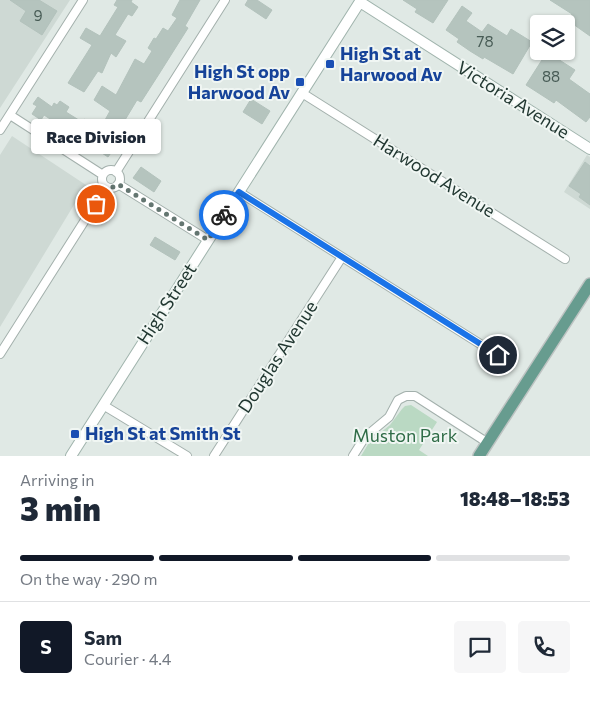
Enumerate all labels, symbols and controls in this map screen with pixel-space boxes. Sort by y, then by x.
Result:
house number: 9 [33,6,43,24]
map controls [530,15,575,60]
button: layers [530,15,575,60]
house number: 78 [477,32,493,50]
place label: High St at Harwood Av [340,42,443,85]
street label: Victoria Avenue [453,56,574,143]
marker: High St at Harwood Av [324,58,336,70]
place label: High St opp Harwood Av [188,60,290,103]
house number: 88 [542,67,560,85]
marker: High St opp Harwood Av [294,76,306,88]
callout: Race Division [31,119,161,154]
text: Race Division [46,127,146,146]
street label: Harwood Avenue [370,129,500,221]
pin [75,183,117,225]
icon: bag [82,190,110,218]
courier [199,190,249,240]
icon: bike [210,201,238,229]
street label: High Street [132,259,201,348]
street label: Douglas Avenue [233,296,322,417]
pin [477,334,519,376]
icon: home [484,341,512,369]
place label: High St at Smith St [85,422,241,444]
park label: Muston Park [353,424,458,446]
marker: High St at Smith St [69,428,81,440]
text: Arriving in [20,470,94,489]
text: 18:48–18:53 [460,487,570,510]
text: 3 min [20,488,101,528]
text: On the way · 290 m [20,569,158,588]
button: chat [454,621,506,673]
button: phone [518,621,570,673]
text: Sam [84,626,122,649]
text: S [40,635,52,658]
text: Courier · 4.4 [84,649,171,668]

